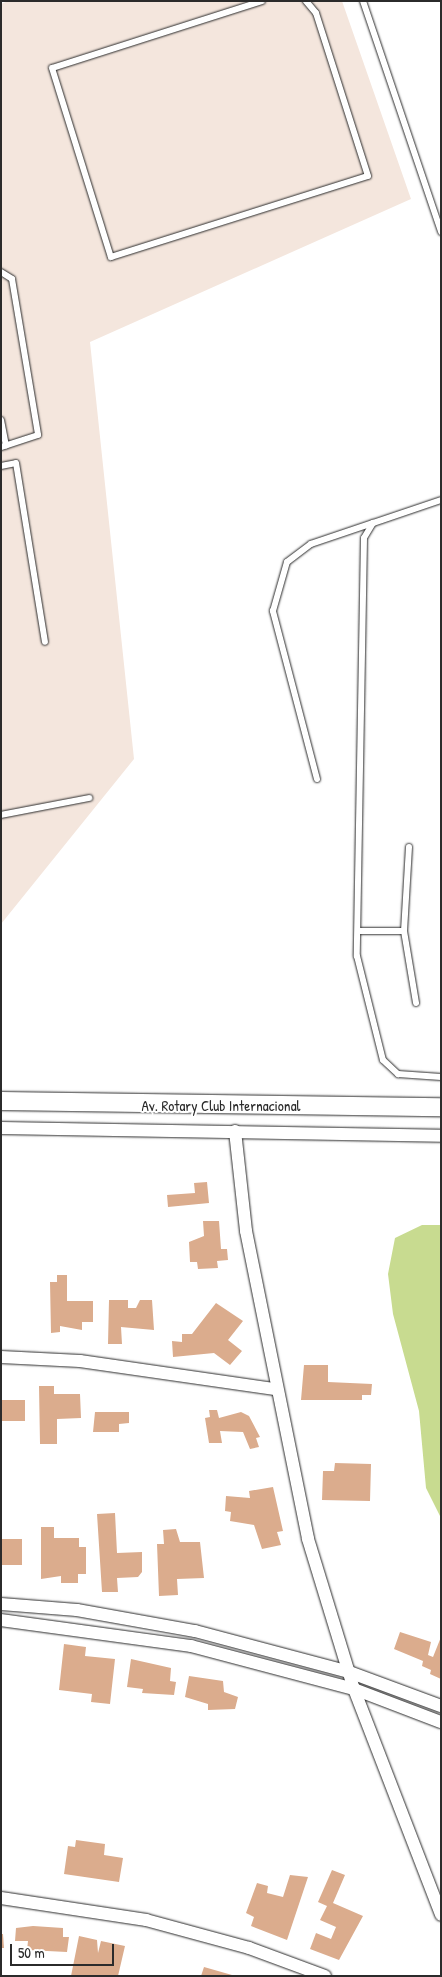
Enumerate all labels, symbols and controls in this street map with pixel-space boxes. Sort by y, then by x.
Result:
street label: Av. Rotary Club Internacional [141,1097,301,1115]
scale bar [12,1934,116,1966]
text: 50 m [18,1942,45,1963]

